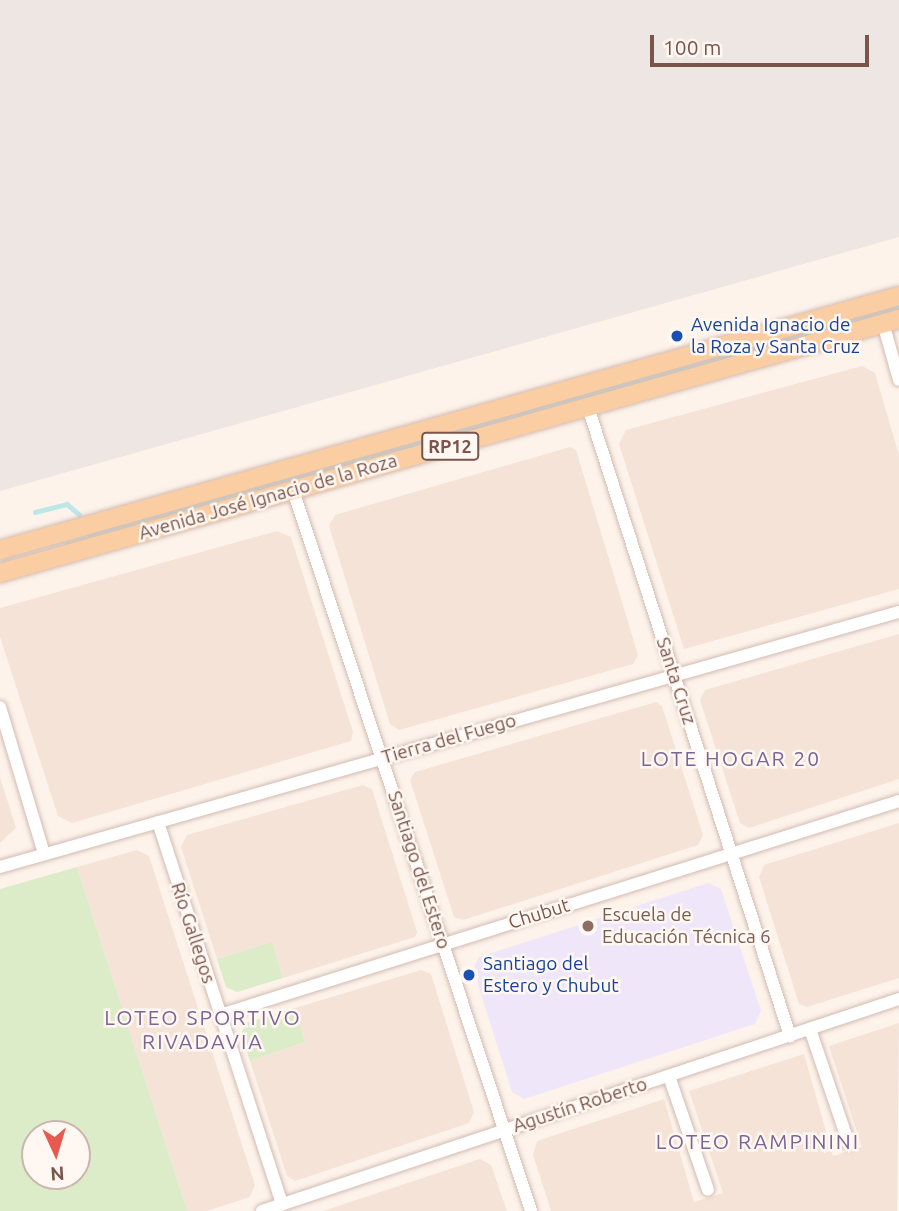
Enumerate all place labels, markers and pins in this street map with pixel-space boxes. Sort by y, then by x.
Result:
place label: Avenida Ignacio de la Roza y Santa Cruz [691,314,860,358]
marker: Avenida Ignacio de la Roza y Santa Cruz [669,328,685,344]
place label: Escuela de Educación Técnica 6 [602,904,771,948]
marker: Escuela de Educación Técnica 6 [580,918,596,934]
place label: Santiago del Estero y Chubut [483,953,619,997]
marker: Santiago del Estero y Chubut [461,967,477,983]

